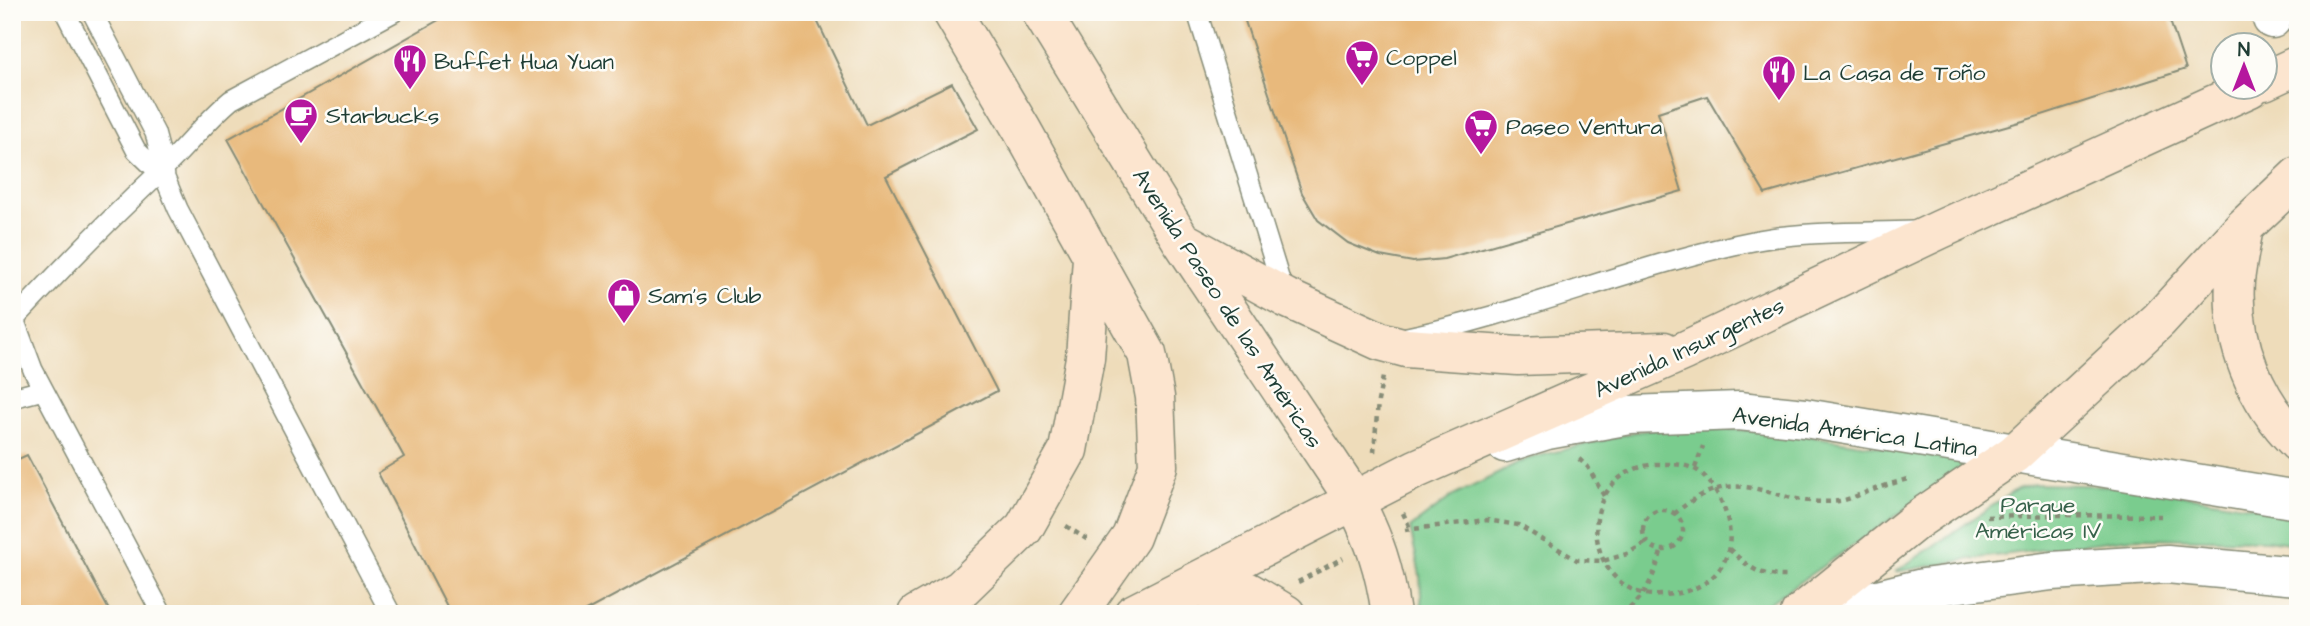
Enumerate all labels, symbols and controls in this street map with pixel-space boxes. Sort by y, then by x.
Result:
north arrow [2208,32,2278,102]
text: N [2238,37,2250,64]
supermarket icon: Coppel [1343,38,1381,87]
restaurant icon: Buffet Hua Yuan [391,42,429,91]
place label: Coppel [1386,42,1457,74]
place label: Buffet Hua Yuan [434,46,614,78]
restaurant icon: La Casa de Toño [1760,53,1798,102]
place label: La Casa de Toño [1803,57,1985,89]
cafe icon: Starbucks [282,96,320,145]
place label: Starbucks [326,100,439,132]
supermarket icon: Paseo Ventura [1462,107,1500,156]
place label: Paseo Ventura [1506,111,1663,143]
street label: Avenida Paseo de las Américas [1124,162,1330,455]
shop icon: Sam's Club [605,276,643,325]
place label: Sam's Club [648,280,761,312]
street label: Avenida Insurgentes [1589,290,1790,407]
street label: Avenida América Latina [1730,399,1980,465]
park label: Parque Américas IV [1975,489,2102,547]

